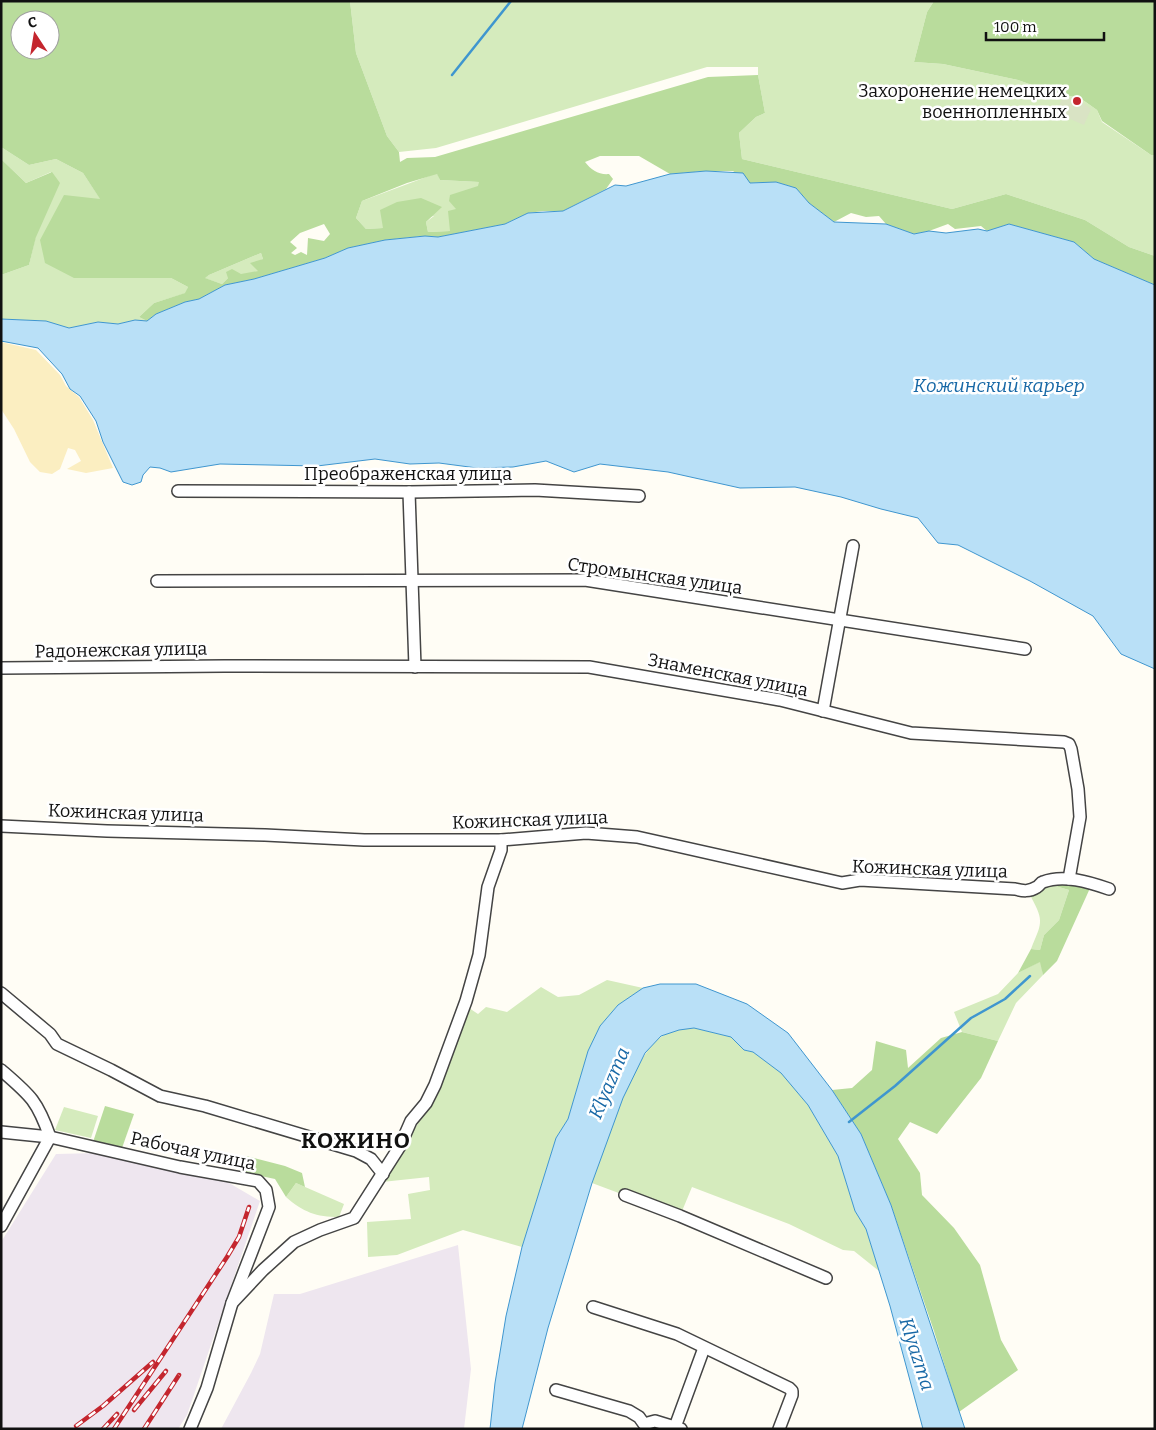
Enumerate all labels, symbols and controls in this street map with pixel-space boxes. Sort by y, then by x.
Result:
north arrow [10,10,60,60]
scale bar [986,10,1104,42]
text: С [26,14,39,32]
text: 100 m [994,18,1037,36]
place label: Захоронение немецких военнопленных [858,80,1067,123]
marker: Захоронение немецких военнопленных [1071,95,1083,107]
water label: Кожинский карьер [913,374,1085,397]
street label: Преображенская улица [304,463,512,485]
street label: Стромынская улица [566,553,744,599]
street label: Радонежская улица [35,637,208,663]
street label: Знаменская улица [646,649,810,701]
street label: Кожинская улица [48,799,204,827]
street label: Кожинская улица [452,806,608,834]
street label: Кожинская улица [852,855,1008,883]
water label: Klyazma [584,1044,634,1122]
street label: Рабочая улица [128,1127,258,1175]
district label: КОЖИНО [301,1127,411,1154]
water label: Klyazma [894,1314,940,1394]

